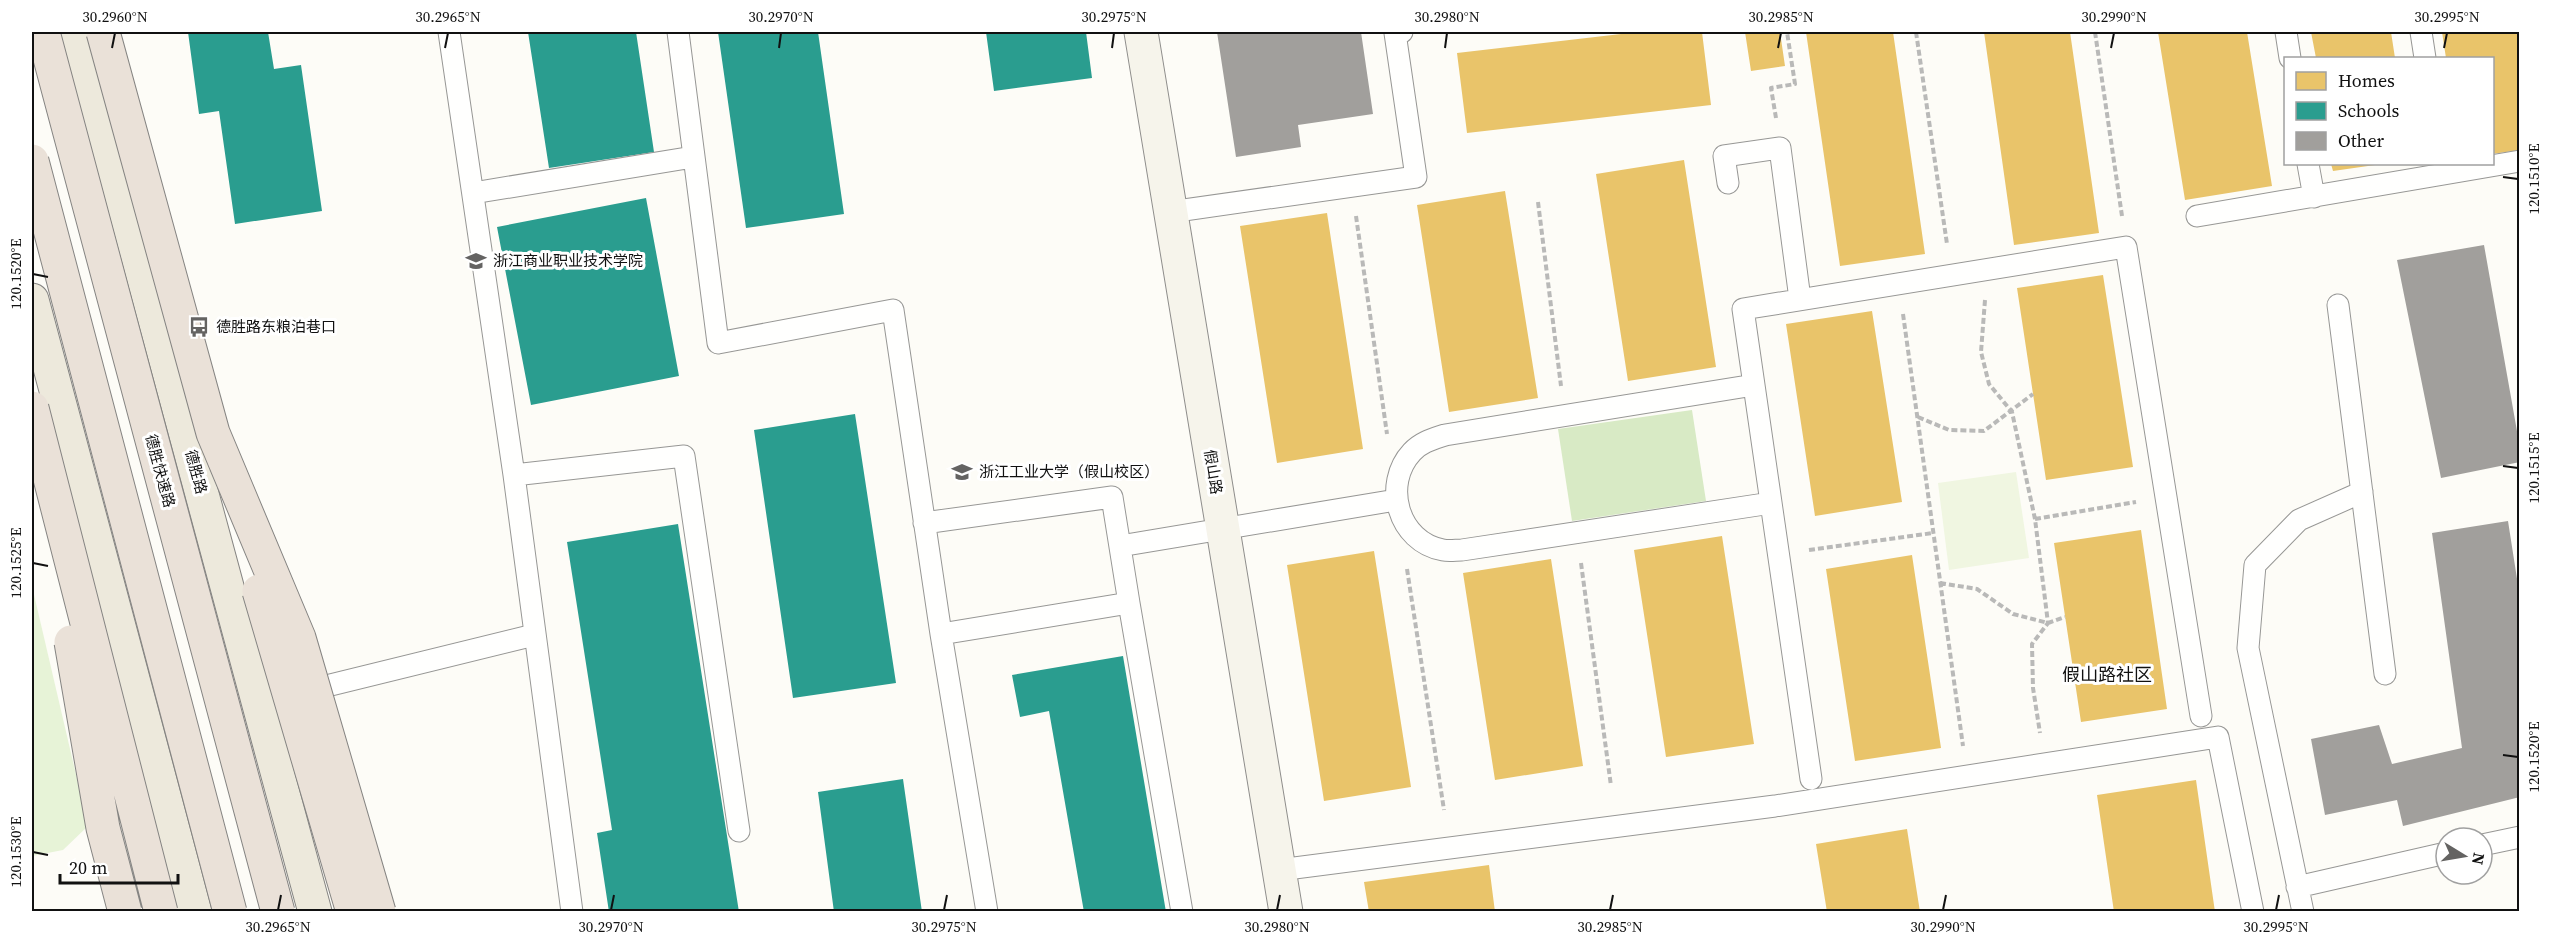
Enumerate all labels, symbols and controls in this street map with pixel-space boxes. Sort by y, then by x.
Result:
text: 30.2960°N [82,6,148,27]
text: 30.2965°N [415,6,481,27]
text: 30.2970°N [748,6,814,27]
text: 30.2975°N [1081,6,1147,27]
text: 30.2980°N [1414,6,1480,27]
text: 30.2985°N [1748,6,1814,27]
text: 30.2990°N [2081,6,2147,27]
text: 30.2995°N [2414,6,2480,27]
legend [2284,57,2494,165]
text: Homes [2338,68,2395,93]
text: Schools [2338,98,2400,123]
text: Other [2338,128,2385,153]
text: 120.1510°E [2523,144,2544,214]
text: 120.1520°E [5,239,26,309]
school or university icon: 浙江商业职业技术学院 [464,249,488,273]
place label: 浙江商业职业技术学院 [493,250,643,271]
bus stop icon: 德胜路东粮泊巷口 [187,315,211,339]
place label: 德胜路东粮泊巷口 [216,316,336,337]
street label: 德胜快速路 [141,432,180,510]
text: 120.1515°E [2523,433,2544,503]
street label: 德胜路 [181,447,212,496]
street label: 假山路 [1200,448,1227,496]
school or university icon: 浙江工业大学（假山校区） [950,460,974,484]
place label: 浙江工业大学（假山校区） [979,461,1159,482]
text: 120.1525°E [5,528,26,598]
district label: 假山路社区 [2062,662,2152,687]
text: 120.1520°E [2523,722,2544,792]
text: 120.1530°E [5,817,26,887]
north arrow [2434,826,2494,886]
scale bar [60,847,178,885]
text: N [2467,851,2491,867]
text: 20 m [69,855,107,880]
text: 30.2965°N [245,916,311,937]
text: 30.2970°N [578,916,644,937]
text: 30.2975°N [911,916,977,937]
text: 30.2980°N [1244,916,1310,937]
text: 30.2985°N [1577,916,1643,937]
text: 30.2990°N [1910,916,1976,937]
text: 30.2995°N [2243,916,2309,937]

